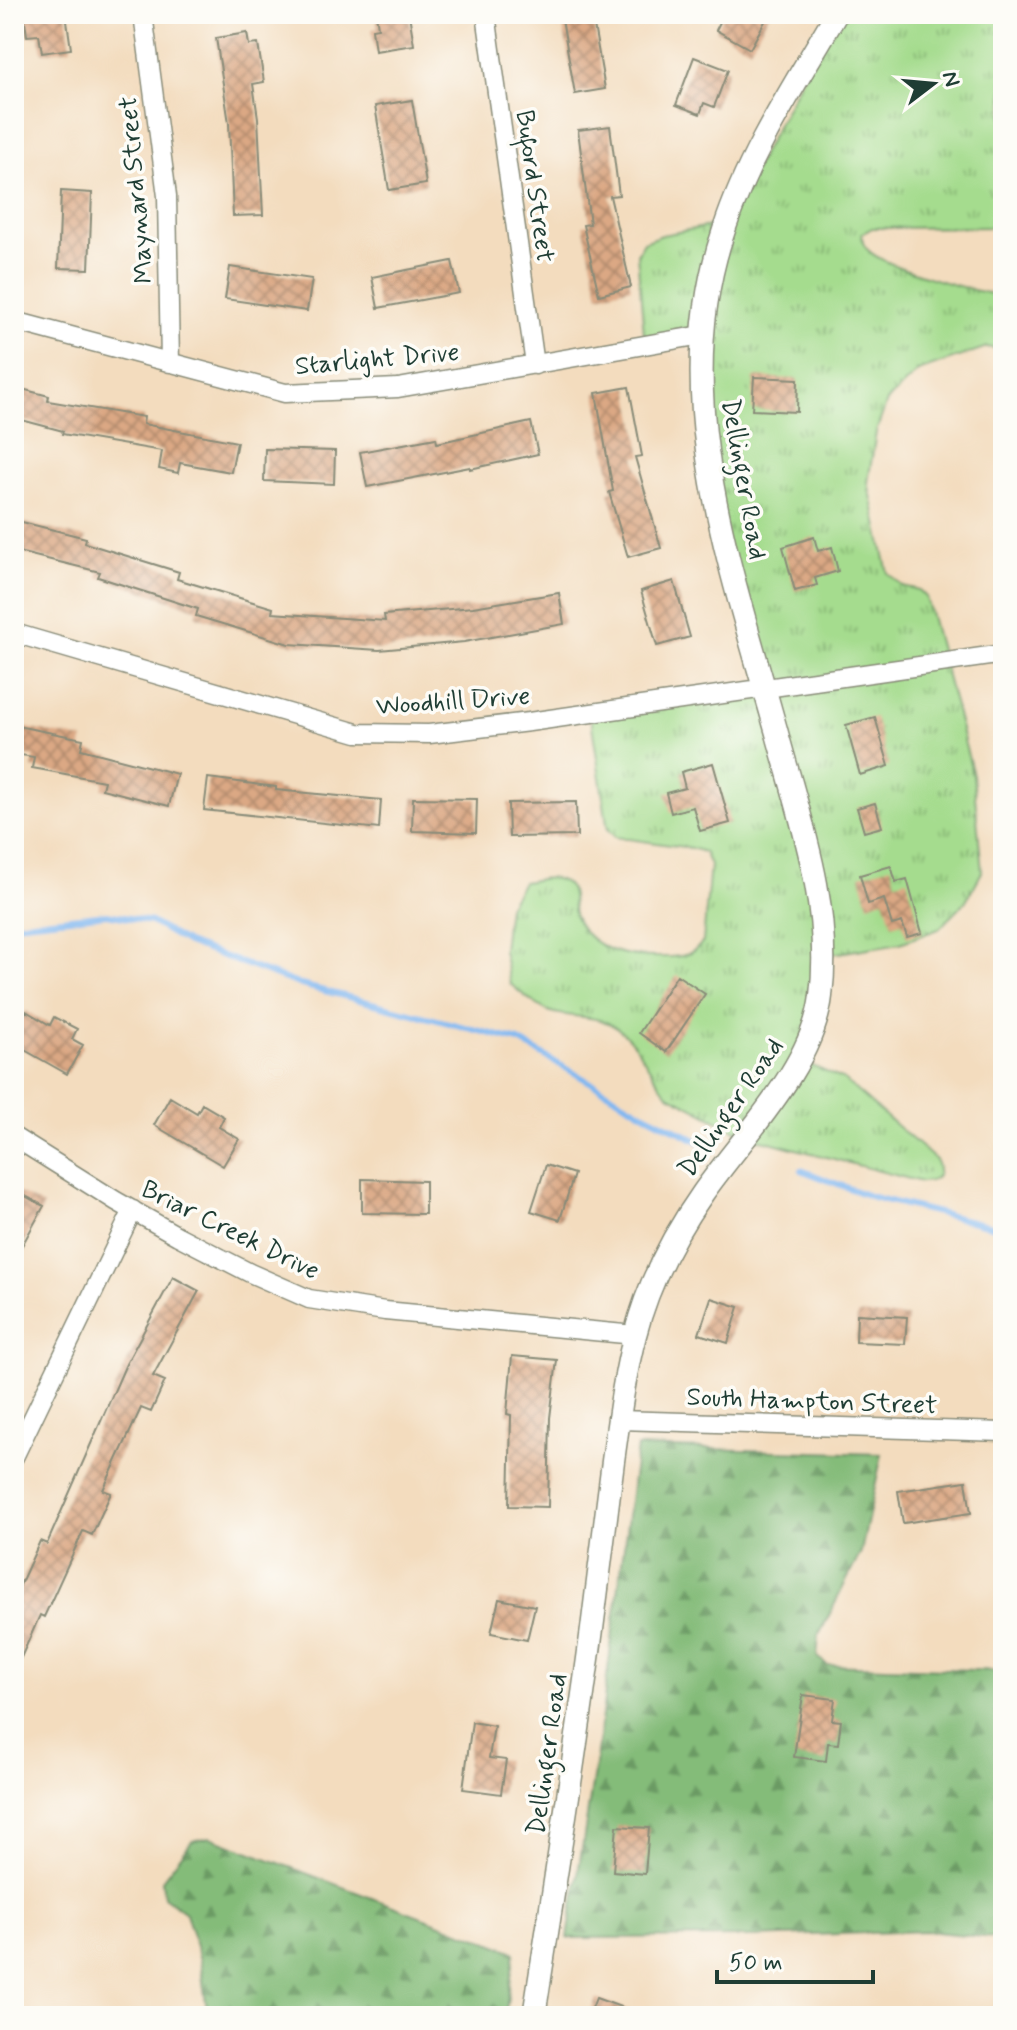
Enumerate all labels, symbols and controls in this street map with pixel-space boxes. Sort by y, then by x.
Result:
north arrow [893,44,973,124]
text: N [935,68,966,90]
street label: Maynard Street [112,95,162,285]
street label: Buford Street [505,108,562,265]
street label: Starlight Drive [294,336,461,384]
street label: Dellinger Road [709,396,774,563]
street label: Woodhill Drive [375,680,531,724]
street label: Dellinger Road [671,1032,795,1186]
street label: Briar Creek Drive [135,1173,325,1289]
street label: South Hampton Street [686,1381,938,1423]
street label: Dellinger Road [520,1671,579,1838]
scale bar [717,1934,873,1984]
text: 50 m [729,1948,783,1979]

